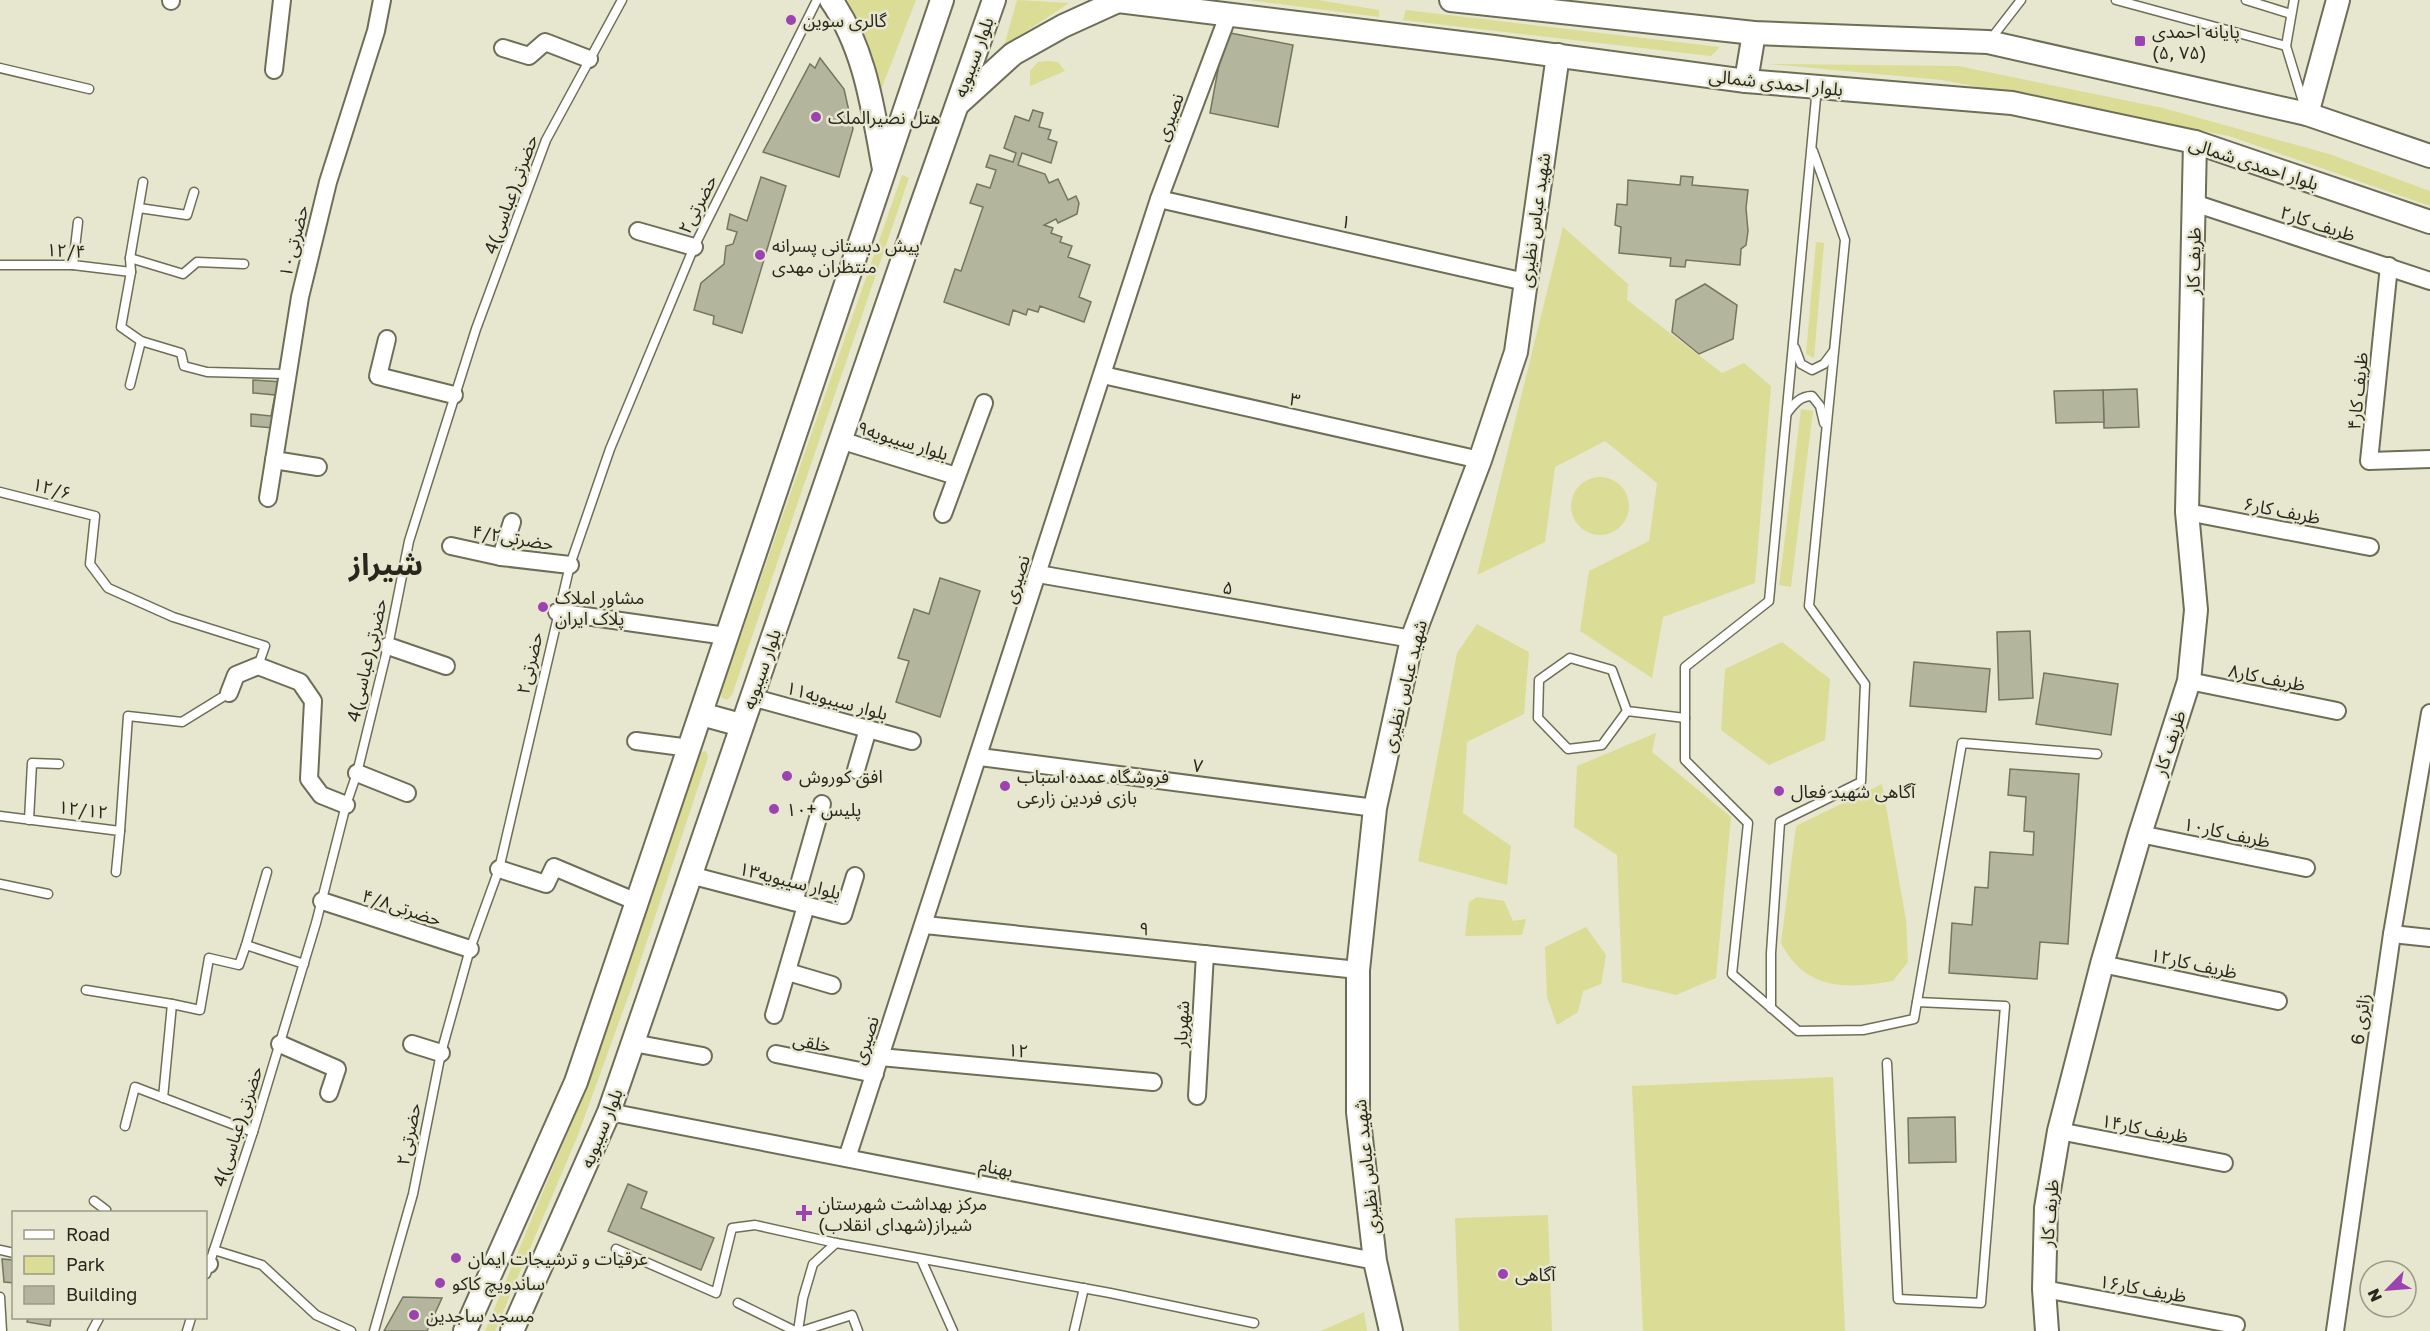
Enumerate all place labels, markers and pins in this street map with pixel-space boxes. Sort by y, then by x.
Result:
place label: گالری سوین [803,9,887,32]
marker: گالری سوین [784,13,798,27]
place label: پایانه احمدی (۵, ۷۵) [2152,20,2240,63]
marker: پایانه احمدی (۵, ۷۵) [2133,34,2147,48]
place label: هتل نصیرالملک [828,106,940,129]
marker: هتل نصیرالملک [809,110,823,124]
place label: پیش دبستانی پسرانه منتظران مهدی [772,234,920,278]
marker: پیش دبستانی پسرانه منتظران مهدی [753,248,767,262]
place label: مشاور املاک پلاک ایران [555,586,644,630]
marker: مشاور املاک پلاک ایران [536,600,550,614]
place label: افق کوروش [799,765,883,788]
place label: فروشگاه عمده اسباب بازی فردین زارعی [1017,765,1169,809]
marker: افق کوروش [780,769,794,783]
marker: فروشگاه عمده اسباب بازی فردین زارعی [998,779,1012,793]
place label: آگاهی شهید فعال [1791,780,1916,803]
marker: آگاهی شهید فعال [1772,784,1786,798]
place label: پلیس +۱۰ [786,798,861,821]
marker: پلیس +۱۰ [767,802,781,816]
place label: مرکز بهداشت شهرستان شیراز(شهدای انقلاب) [818,1192,987,1236]
marker: مرکز بهداشت شهرستان شیراز(شهدای انقلاب) [795,1204,813,1222]
place label: عرقیات و ترشیجات ایمان [468,1247,648,1270]
marker: عرقیات و ترشیجات ایمان [449,1251,463,1265]
place label: آگاهی [1515,1263,1556,1286]
marker: آگاهی [1496,1267,1510,1281]
place label: ساندویچ کاکو [452,1272,545,1297]
marker: ساندویچ کاکو [433,1276,447,1290]
place label: مسجد ساجدین [426,1304,534,1327]
marker: مسجد ساجدین [407,1308,421,1322]

